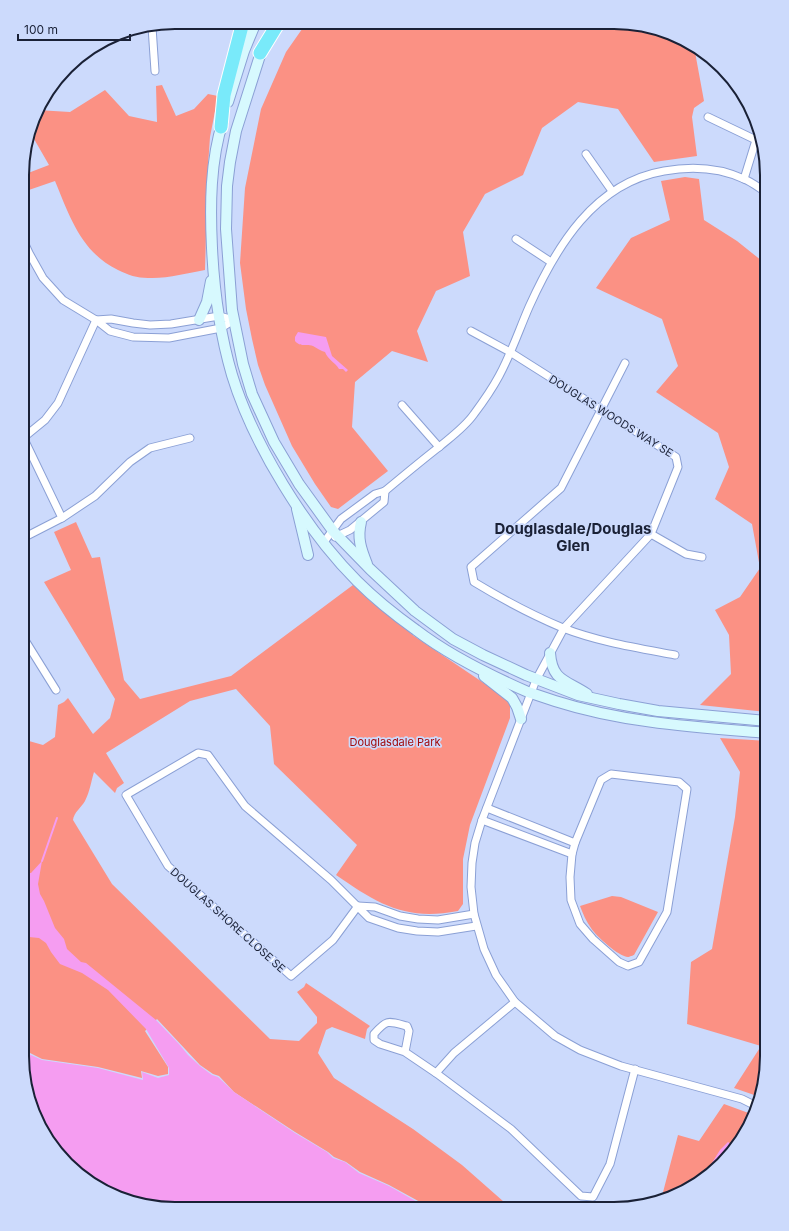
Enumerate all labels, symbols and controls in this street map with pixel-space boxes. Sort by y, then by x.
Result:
scale bar [18,16,130,42]
text: 100 m [24,22,58,37]
street label: DOUGLAS WOODS WAY SE [546,372,676,460]
district label: Douglasdale/Douglas Glen [494,519,652,555]
park label: Douglasdale Park [349,735,441,749]
street label: DOUGLAS SHORE CLOSE SE [168,865,288,975]

